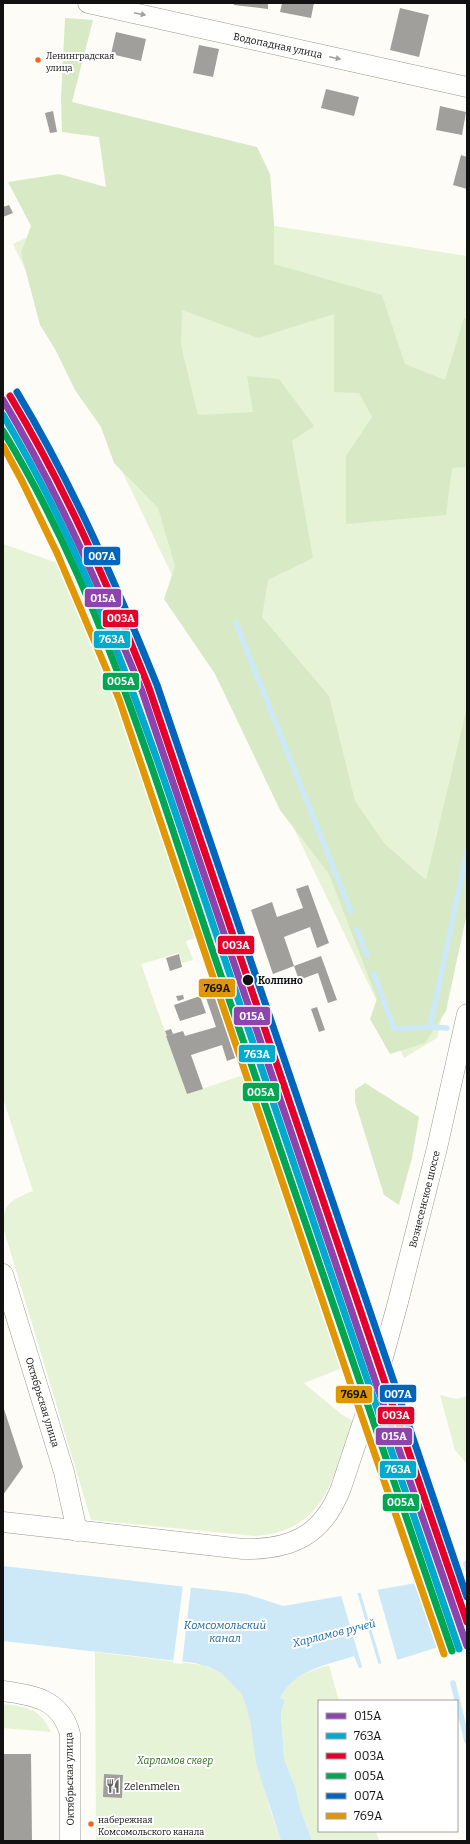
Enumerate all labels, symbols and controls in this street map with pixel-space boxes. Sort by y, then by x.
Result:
one-way arrow [134,12,146,18]
street label: Водопадная улица [232,31,324,61]
place label: Ленинградская улица [45,51,114,73]
marker: Ленинградская улица [33,55,43,65]
one-way arrow [329,55,342,61]
line badge: 007А [83,546,121,566]
text: 007А [88,550,116,563]
line badge: 015А [84,588,122,608]
text: 015А [90,592,116,605]
line badge: 003А [102,609,139,628]
text: 003А [107,612,135,625]
line badge: 763А [93,630,131,649]
text: 763А [99,633,125,646]
line badge: 005А [102,672,140,691]
text: 005А [107,675,135,688]
line badge: 003А [217,935,255,955]
text: 003А [222,939,250,952]
marker: Колпино [241,973,255,987]
place label: Колпино [258,975,303,987]
line badge: 769А [198,978,236,998]
text: 769А [204,982,230,995]
line badge: 015А [233,1006,271,1026]
text: 015А [239,1010,265,1023]
line badge: 763А [238,1044,276,1063]
text: 763А [244,1048,270,1061]
line badge: 005А [242,1082,280,1102]
text: 005А [247,1086,275,1099]
street label: Вознесенское шоссе [407,1149,443,1249]
street label: Октябрьская улица [23,1356,63,1449]
line badge: 007А [379,1384,417,1403]
line badge: 769А [335,1385,373,1404]
text: 769А [341,1388,367,1401]
text: 007А [384,1388,412,1401]
line badge: 003А [377,1406,415,1425]
text: 003А [382,1409,410,1422]
line badge: 015А [375,1427,413,1446]
text: 015А [381,1430,407,1443]
line badge: 763А [379,1460,417,1479]
text: 763А [385,1463,411,1476]
line badge: 005А [382,1493,420,1512]
text: 005А [387,1496,415,1509]
water label: Харламов ручей [290,1617,377,1650]
water label: Комсомольский канал [184,1619,266,1645]
legend [318,1700,458,1832]
text: 015А [354,1709,382,1723]
text: 763А [354,1729,382,1743]
street label: Октябрьская улица [62,1732,77,1826]
text: 003А [354,1749,385,1763]
park label: Харламов сквер [136,1755,213,1767]
text: 005А [354,1769,385,1783]
restaurant icon: Zelenmelen [105,1778,121,1794]
place label: Zelenmelen [124,1781,181,1793]
text: 007А [354,1789,384,1803]
text: 769А [354,1809,383,1823]
place label: набережная Комсомольского канала [98,1815,204,1837]
marker: набережная Комсомольского канала [86,1819,96,1829]

